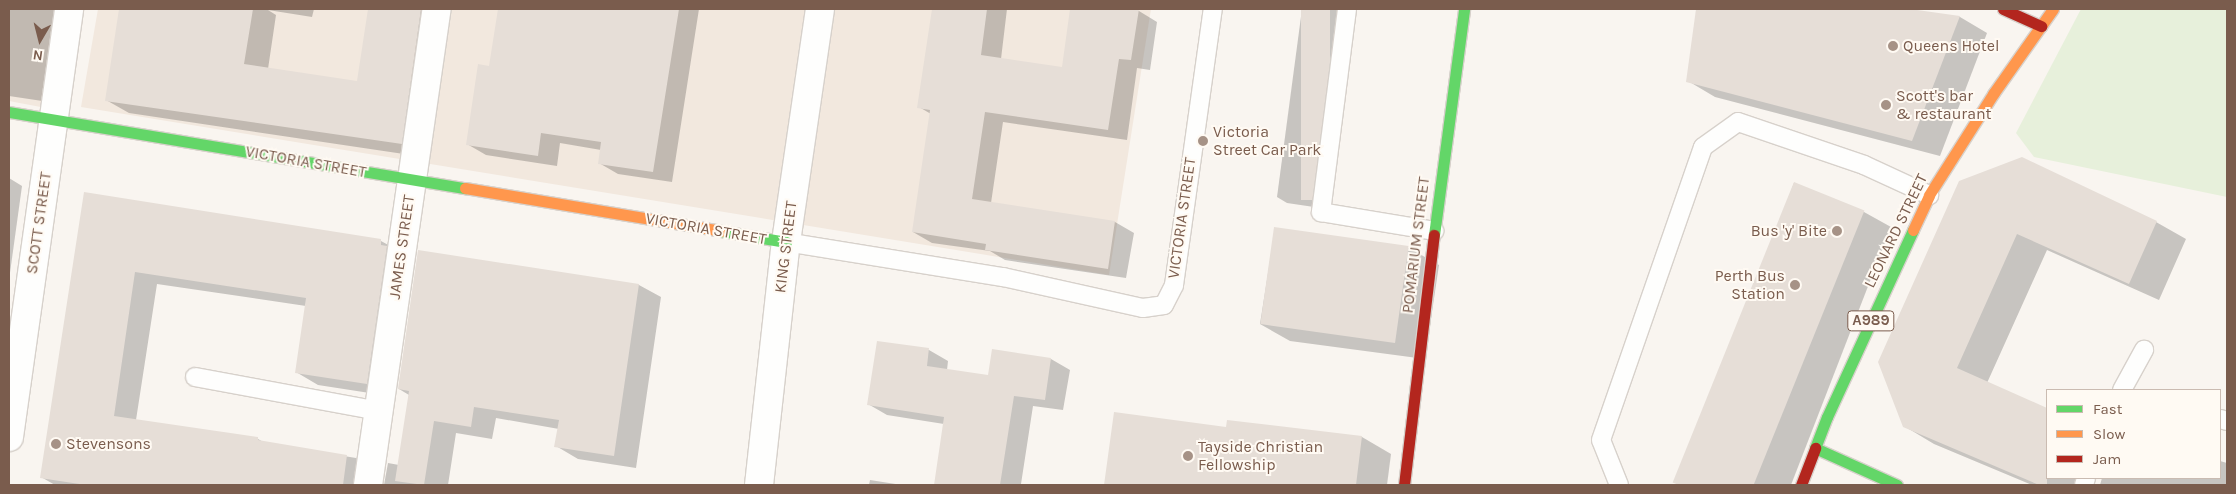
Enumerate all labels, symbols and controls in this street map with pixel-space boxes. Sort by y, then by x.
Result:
north arrow [15,15,65,65]
place label: Queens Hotel [1903,36,2000,56]
marker: Queens Hotel [1887,40,1899,52]
text: N [32,46,44,64]
place label: Scott's bar & restaurant [1896,86,1992,124]
marker: Scott's bar & restaurant [1880,99,1892,111]
place label: Victoria Street Car Park [1213,122,1321,160]
marker: Victoria Street Car Park [1197,135,1209,147]
street label: VICTORIA STREET [244,142,368,182]
street label: VICTORIA STREET [1164,156,1200,280]
street label: SCOTT STREET [22,171,56,275]
street label: LEONARD STREET [1860,171,1932,291]
street label: POMARIUM STREET [1398,176,1434,314]
street label: JAMES STREET [385,194,419,300]
street label: KING STREET [771,200,801,294]
street label: VICTORIA STREET [644,209,768,249]
place label: Bus 'y' Bite [1751,221,1827,241]
marker: Bus 'y' Bite [1831,225,1843,237]
place label: Perth Bus Station [1715,266,1785,304]
marker: Perth Bus Station [1789,279,1801,291]
road number: A989 [1847,308,1895,334]
legend [2046,389,2221,479]
text: Fast [2093,400,2122,418]
text: Slow [2093,425,2125,443]
place label: Stevensons [66,434,151,454]
place label: Tayside Christian Fellowship [1198,437,1323,475]
marker: Stevensons [50,438,62,450]
marker: Tayside Christian Fellowship [1182,450,1194,462]
text: Jam [2093,450,2121,468]

